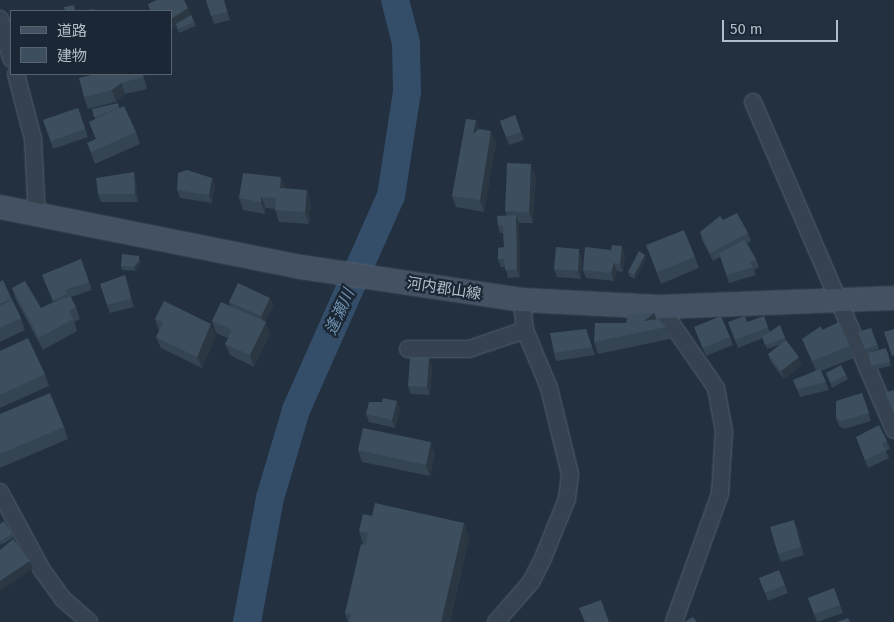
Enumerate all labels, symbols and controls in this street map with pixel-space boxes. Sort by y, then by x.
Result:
legend [10,10,172,75]
scale bar [724,10,840,42]
text: 50 m [730,20,763,38]
text: 道路 [57,22,87,40]
text: 建物 [57,47,87,65]
street label: 河内郡山線 [406,274,482,304]
water label: 逢瀬川 [321,286,359,338]

